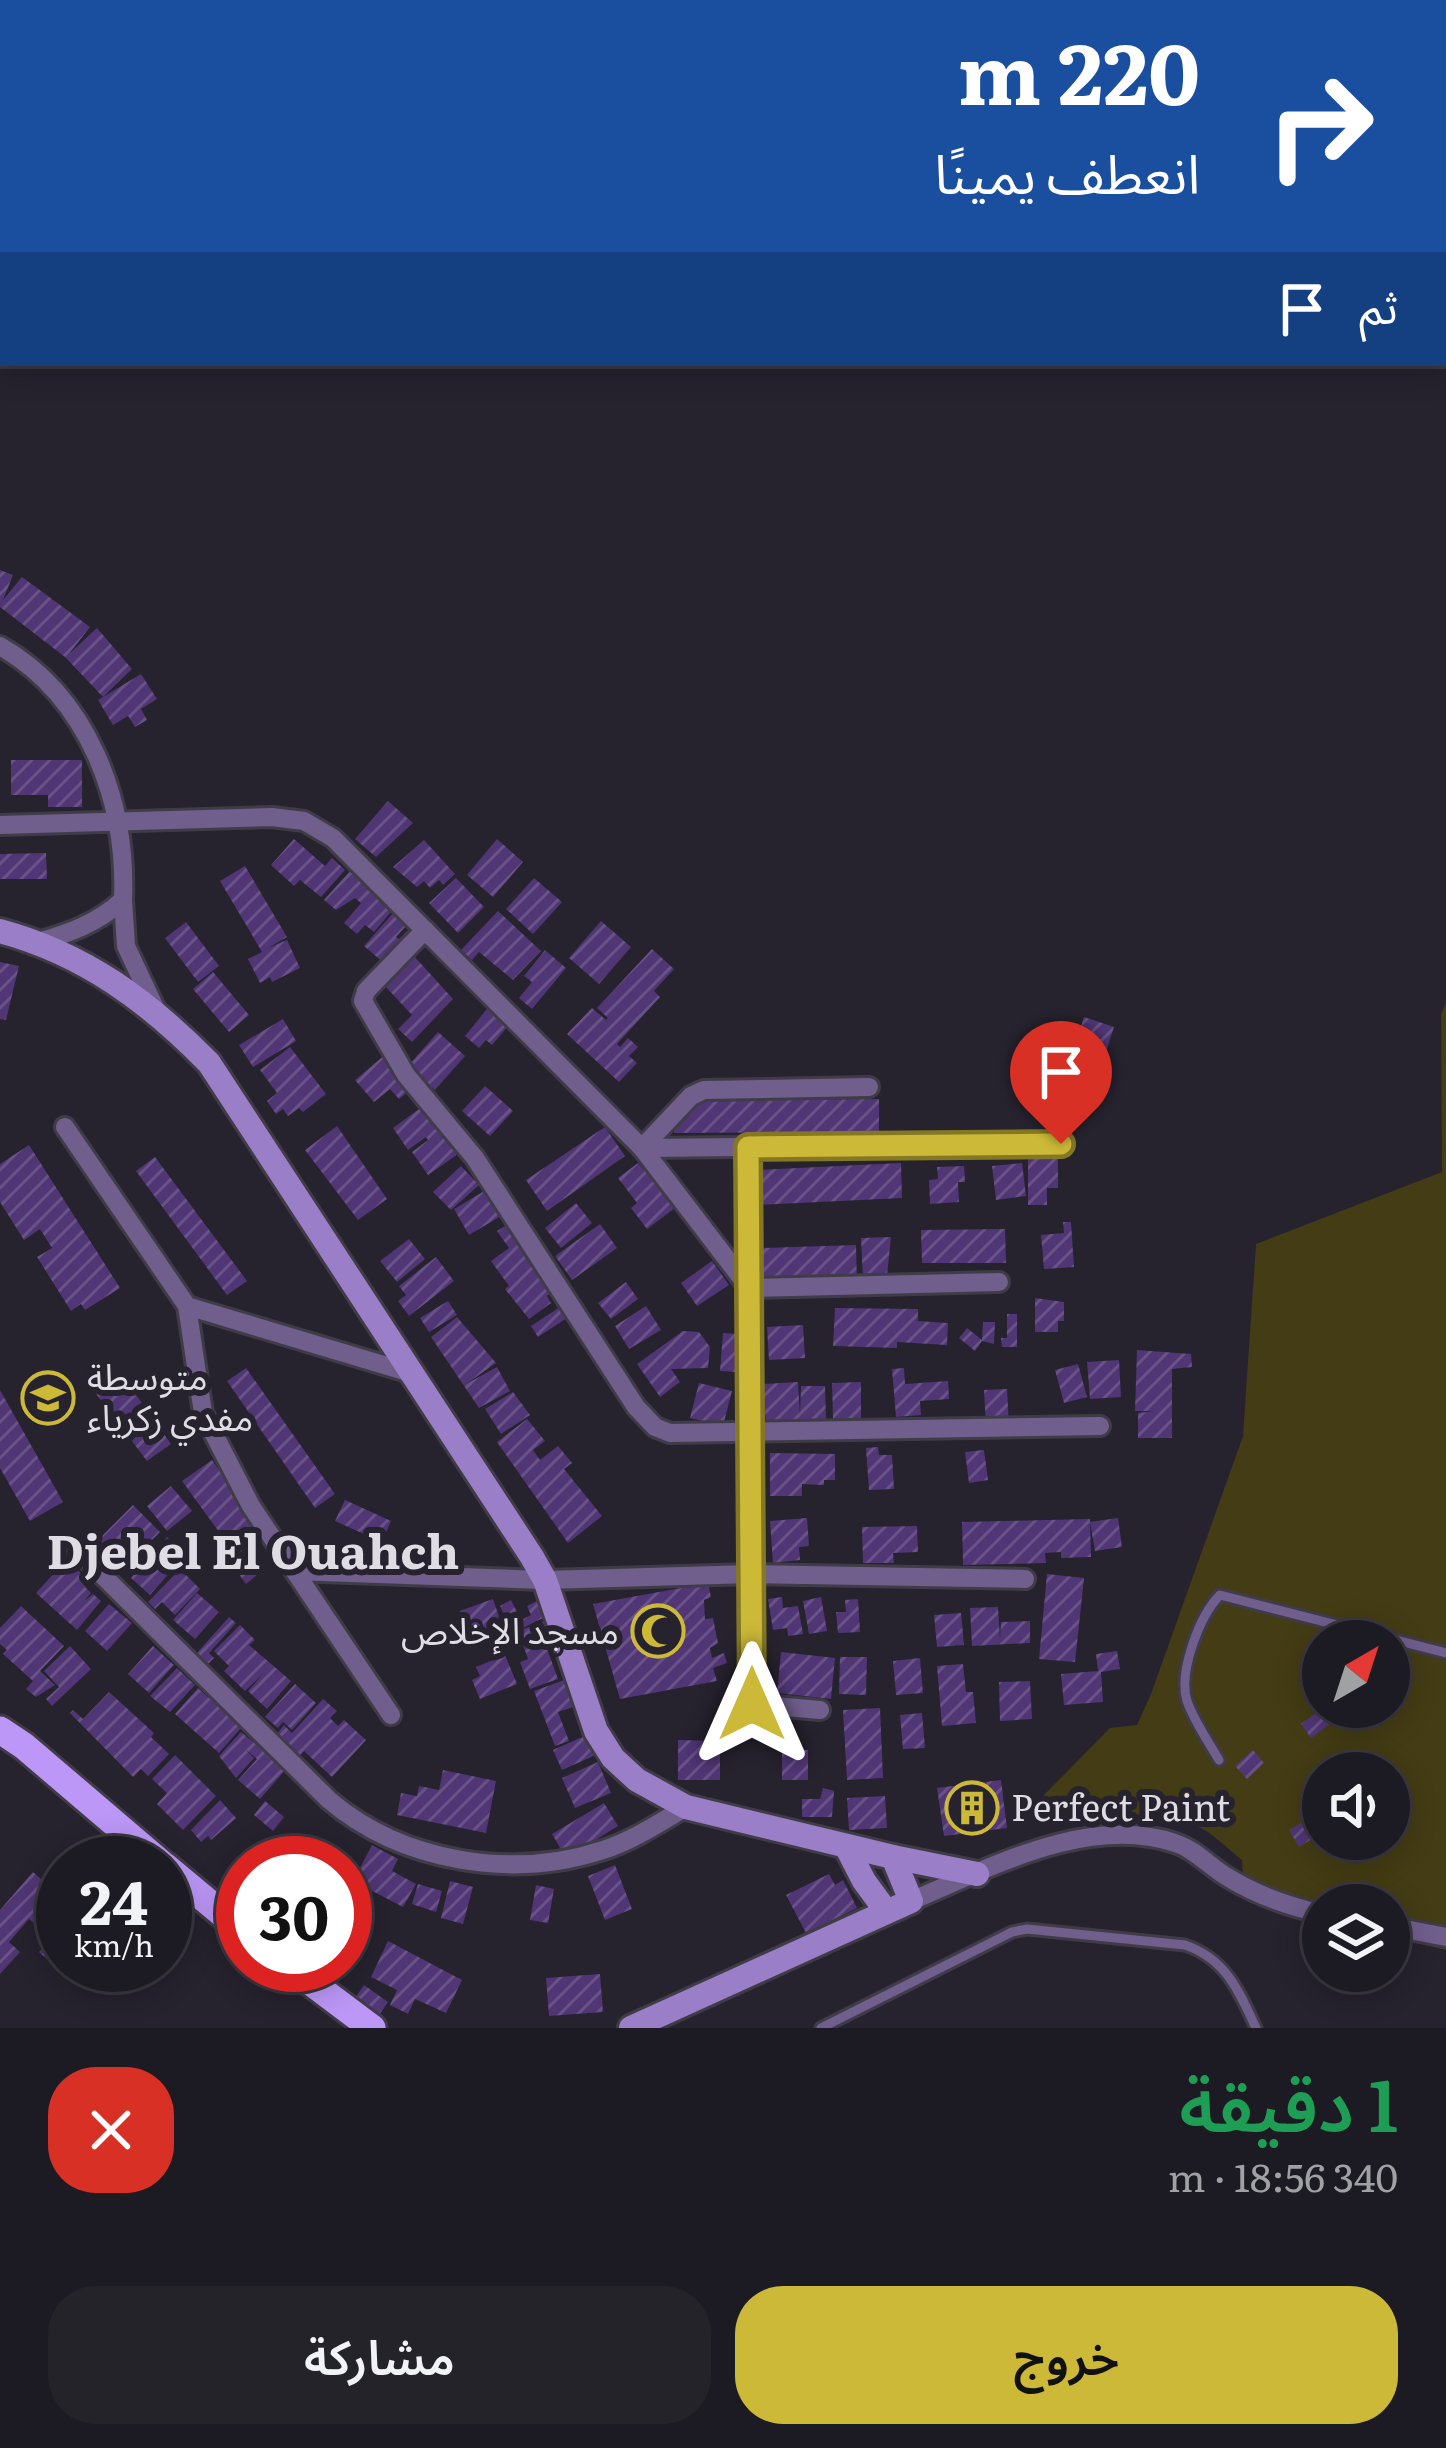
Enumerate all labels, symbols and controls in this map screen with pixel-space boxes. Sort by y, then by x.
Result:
text: 220 m [957,6,1200,131]
icon: right [1242,48,1398,204]
text: انعطف يمينًا [934,130,1200,211]
text: ثم [1359,271,1398,338]
icon: arrive [1269,276,1335,342]
pin [1010,1021,1112,1144]
icon: arrive [1028,1039,1094,1105]
place label: متوسطة مفدي زكرياء [87,1348,253,1446]
school or university icon: متوسطة مفدي زكرياء [20,1370,76,1426]
district label: Djebel El Ouahch [47,1513,459,1584]
place label: مسجد الإخلاص [401,1602,619,1655]
mosque icon: مسجد الإخلاص [630,1603,686,1659]
north arrow [1302,1620,1410,1728]
map controls [1302,1620,1410,1992]
position arrow [689,1641,815,1767]
button: sound [1302,1752,1410,1860]
place label: Perfect Paint [1011,1779,1231,1832]
building icon: Perfect Paint [944,1780,1000,1836]
speed limit sign: 30 [216,1836,372,1992]
text: 24 [80,1854,148,1943]
button: layers [1302,1884,1410,1992]
text: km/h [74,1922,154,1966]
text: 1 دقيقة [1179,2047,1398,2154]
button: close [48,2067,174,2193]
text: 340 m · 18:56 [1168,2146,1398,2204]
button: مشاركة [48,2286,711,2424]
button: خروج [735,2286,1398,2424]

